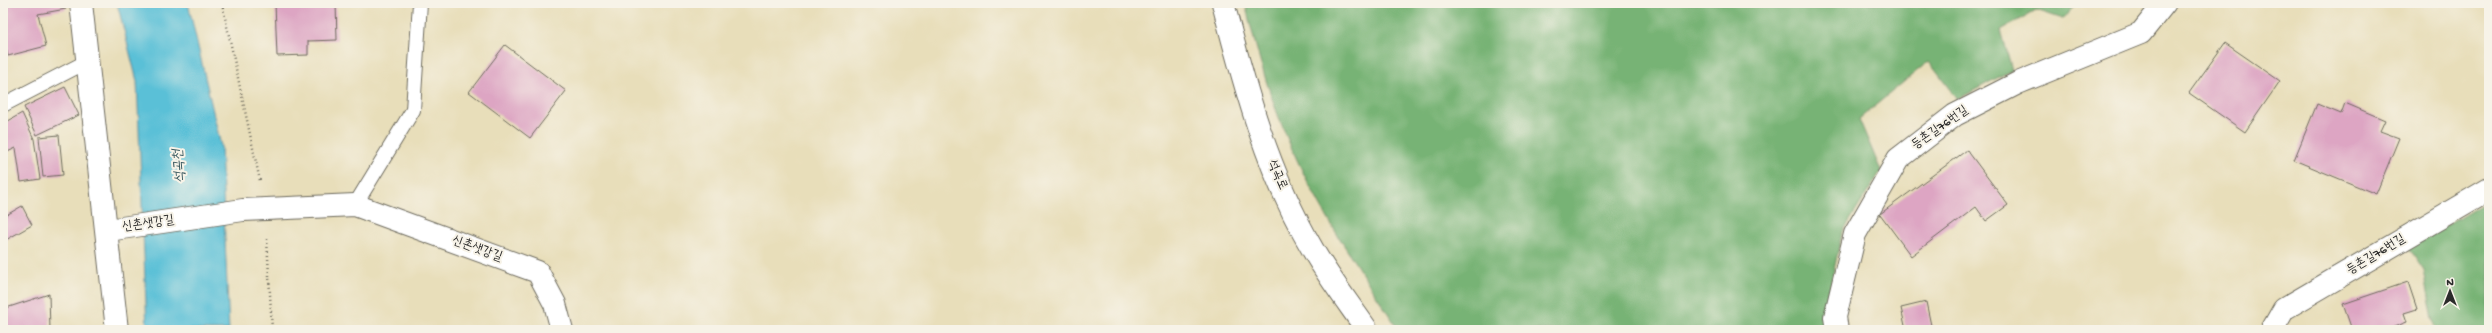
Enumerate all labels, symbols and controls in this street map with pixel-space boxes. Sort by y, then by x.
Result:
street label: 등촌길76번길 [1909,103,1971,153]
water label: 석곡천 [170,147,190,184]
street label: 석곡로 [1264,158,1290,192]
street label: 신촌샛강길 [121,213,175,235]
street label: 등촌길76번길 [2344,232,2408,278]
street label: 신촌샛강길 [450,233,504,265]
north arrow [2430,271,2470,311]
text: N [2446,277,2454,289]

